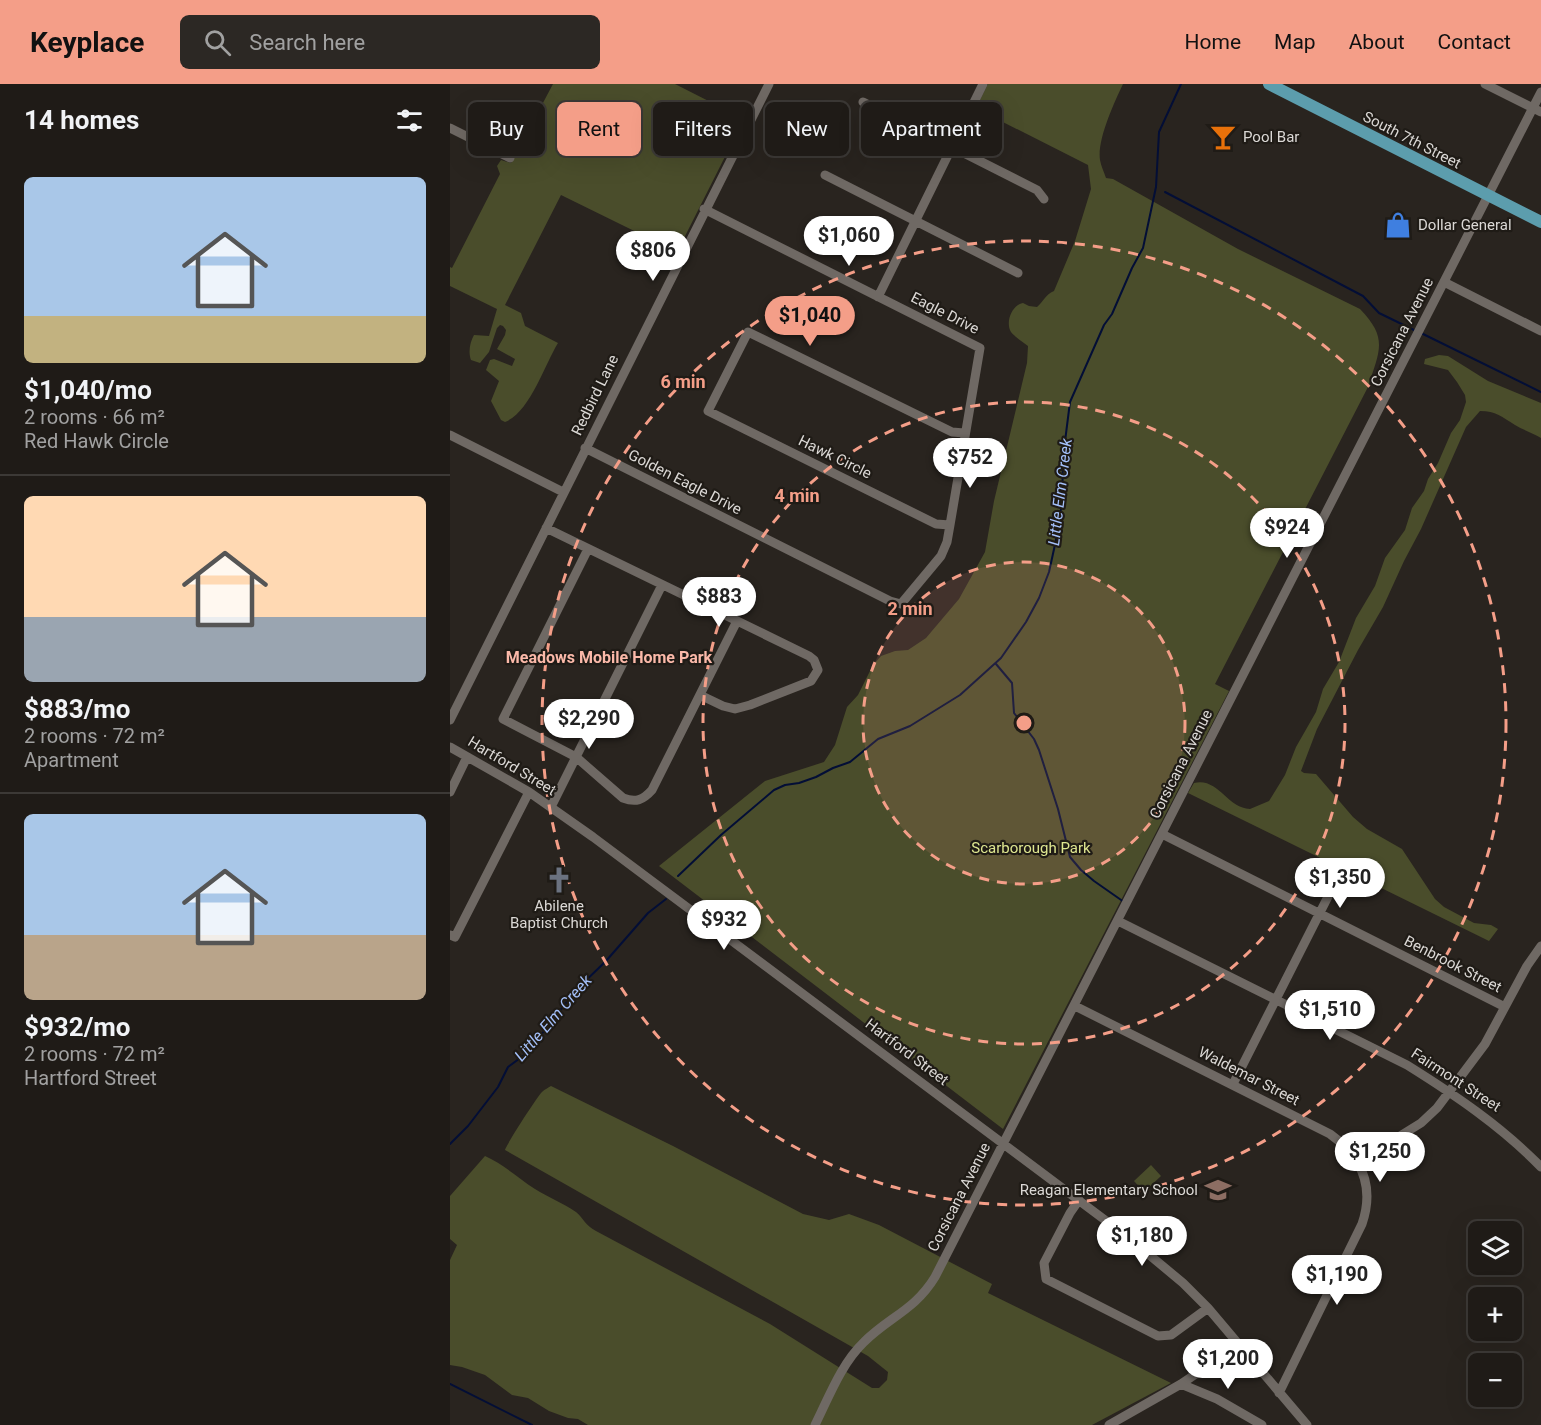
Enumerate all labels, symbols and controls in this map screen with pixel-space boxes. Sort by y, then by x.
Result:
search box [180,15,600,69]
text: Keyplace [30,26,144,59]
icon: search [201,26,234,59]
text: Search here [249,30,365,55]
text: Home [1185,30,1241,54]
text: Map [1274,30,1316,54]
text: About [1349,30,1405,54]
text: Contact [1438,30,1511,54]
chip: Buy [468,102,545,156]
chip: Rent [557,102,641,156]
chip: Filters [653,102,753,156]
chip: New [765,102,849,156]
chip: Apartment [861,102,1002,156]
icon: filters [393,104,426,137]
text: 14 homes [24,105,139,135]
street label: South 7th Street [1360,108,1464,172]
bar icon: Pool Bar [1208,122,1238,152]
place label: Pool Bar [1243,128,1299,146]
shop icon: Dollar General [1383,210,1413,240]
icon: home [171,216,279,324]
pin: $1,060 [800,216,898,267]
place label: Dollar General [1418,216,1512,234]
text: $1,060 [818,223,880,247]
pin: $806 [617,231,689,282]
text: $806 [630,238,676,262]
street label: Corsicana Avenue [1367,274,1437,390]
street label: Eagle Drive [908,288,982,338]
pin: $1,040 [761,296,859,347]
text: $1,040 [779,303,841,327]
street label: Redbird Lane [568,352,622,438]
text: 6 min [660,371,706,392]
text: $1,040/mo [24,375,152,405]
text: 2 rooms · 66 m² [24,405,165,429]
text: Red Hawk Circle [24,429,169,453]
street label: Hawk Circle [795,432,875,482]
water label: Little Elm Creek [1044,436,1076,547]
pin: $752 [934,438,1006,489]
text: $752 [947,445,993,469]
street label: Golden Eagle Drive [625,446,745,518]
text: 4 min [774,485,820,506]
pin: $924 [1251,508,1323,559]
text: $924 [1264,515,1310,539]
icon: home [171,535,279,643]
pin: $883 [683,577,755,628]
text: $883 [696,584,742,608]
text: 2 min [887,598,933,619]
district label: Meadows Mobile Home Park [506,648,713,667]
text: $883/mo [24,694,131,724]
pin: $2,290 [540,699,638,750]
text: $2,290 [558,706,620,730]
street label: Corsicana Avenue [1146,706,1216,822]
centre of rings [1014,713,1034,733]
text: 2 rooms · 72 m² [24,724,165,748]
street label: Hartford Street [465,733,559,799]
text: Apartment [24,748,119,772]
park label: Scarborough Park [971,839,1091,857]
icon: home [171,853,279,961]
pin: $1,350 [1291,858,1389,909]
church icon: Abilene Baptist Church [544,865,574,895]
text: $1,350 [1309,865,1371,889]
place label: Abilene Baptist Church [510,897,608,932]
pin: $932 [688,900,760,951]
text: $932 [701,907,747,931]
street label: Benbrook Street [1401,932,1505,996]
water label: Little Elm Creek [510,970,596,1065]
pin: $1,510 [1281,990,1379,1041]
text: $1,510 [1299,997,1361,1021]
text: $932/mo [24,1012,131,1042]
street label: Hartford Street [862,1015,952,1089]
text: 2 rooms · 72 m² [24,1042,165,1066]
street label: Waldemar Street [1195,1043,1303,1109]
street label: Fairmont Street [1408,1044,1504,1116]
text: Hartford Street [24,1066,157,1090]
pin: $1,250 [1331,1132,1429,1183]
street label: Corsicana Avenue [924,1139,994,1255]
text: $1,250 [1349,1139,1411,1163]
school or university icon: Reagan Elementary School [1203,1175,1233,1205]
place label: Reagan Elementary School [1020,1181,1198,1199]
pin: $1,180 [1093,1216,1191,1267]
map controls [1468,1221,1522,1407]
button: layers [1468,1221,1522,1275]
text: $1,180 [1111,1223,1173,1247]
pin: $1,190 [1288,1255,1386,1306]
text: $1,190 [1306,1262,1368,1286]
button: + [1468,1287,1522,1341]
pin: $1,200 [1179,1339,1277,1390]
text: $1,200 [1197,1346,1259,1370]
button: − [1468,1353,1522,1407]

